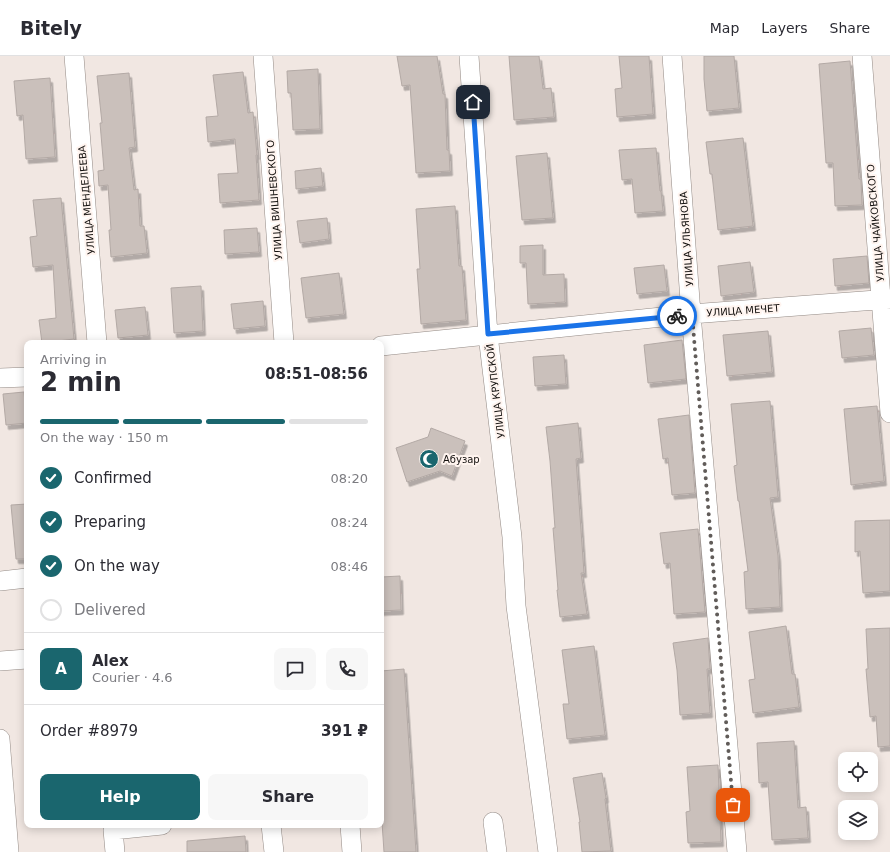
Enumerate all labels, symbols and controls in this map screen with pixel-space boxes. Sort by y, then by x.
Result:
text: Bitely [20,17,82,39]
text: Map [710,20,739,36]
text: Layers [761,20,808,36]
text: Share [830,20,870,36]
pin [456,85,490,119]
icon: home [462,91,484,113]
street label: УЛИЦА ВИШНЕВСКОГО [265,139,284,260]
street label: УЛИЦА МЕНДЕЛЕЕВА [76,145,97,255]
street label: УЛИЦА ЧАЙКОВСКОГО [864,164,886,282]
street label: УЛИЦА УЛЬЯНОВА [678,191,695,287]
courier [657,296,697,336]
street label: УЛИЦА МЕЧЕТ [706,302,781,319]
icon: bike [666,305,688,327]
street label: УЛИЦА КРУПСКОЙ [483,343,507,439]
text: Arriving in [40,352,107,367]
text: 08:51–08:56 [265,365,368,383]
text: 2 min [40,367,122,397]
text: On the way · 150 m [40,430,168,445]
mosque icon: Абузар [418,448,440,470]
place label: Абузар [443,454,480,465]
icon: check [40,467,62,489]
text: Confirmed [74,469,152,487]
text: 08:20 [331,471,368,486]
icon: check [40,511,62,533]
text: Preparing [74,513,146,531]
text: 08:24 [331,515,368,530]
icon: check [40,555,62,577]
text: On the way [74,557,160,575]
text: 08:46 [331,559,368,574]
text: Delivered [74,601,146,619]
button: chat [274,648,316,690]
button: phone [326,648,368,690]
text: Alex [92,652,129,670]
text: A [55,660,67,678]
text: Courier · 4.6 [92,670,173,685]
text: Order #8979 [40,722,138,740]
text: 391 ₽ [321,722,368,740]
map controls [838,752,878,840]
button: locate [838,752,878,792]
button: Help [40,774,200,820]
button: Share [208,774,368,820]
pin [716,788,750,822]
icon: bag [722,794,744,816]
button: layers [838,800,878,840]

